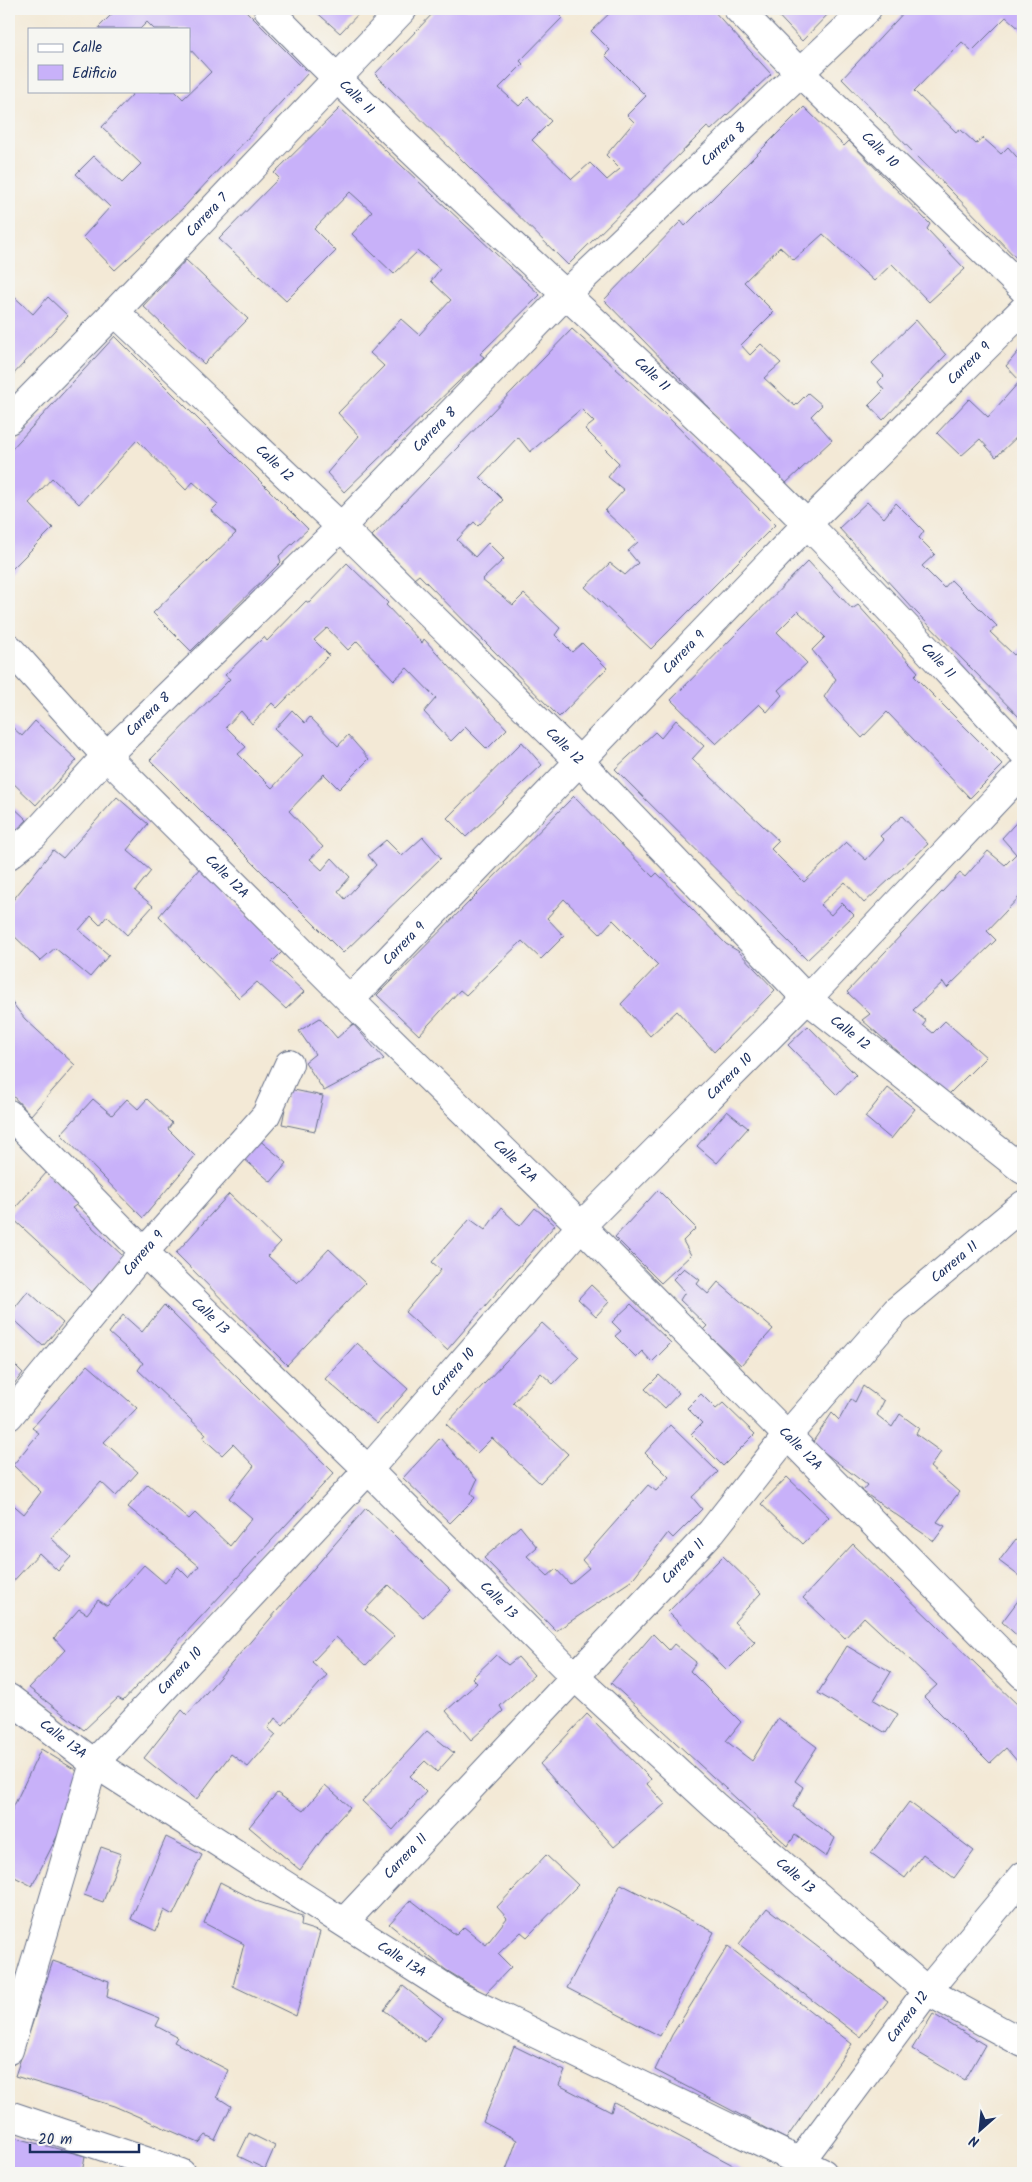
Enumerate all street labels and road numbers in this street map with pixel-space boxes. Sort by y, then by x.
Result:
street label: Calle 11 [333,75,379,120]
street label: Carrera 8 [696,117,752,172]
street label: Calle 10 [856,127,904,174]
street label: Carrera 7 [181,188,234,242]
street label: Carrera 9 [942,336,996,390]
street label: Calle 11 [629,352,675,397]
street label: Carrera 8 [407,402,462,458]
street label: Calle 12 [250,440,299,488]
street label: Carrera 9 [657,625,711,679]
street label: Calle 11 [915,638,960,684]
street label: Carrera 8 [121,687,176,742]
street label: Calle 12 [540,722,588,771]
street label: Calle 12A [200,850,254,904]
street label: Carrera 9 [377,916,431,971]
street label: Calle 12 [825,1010,875,1056]
street label: Carrera 10 [701,1048,758,1105]
street label: Calle 12A [488,1134,542,1188]
street label: Carrera 9 [117,1225,169,1281]
street label: Carrera 11 [926,1236,983,1289]
street label: Calle 13 [186,1292,234,1340]
street label: Carrera 10 [426,1343,481,1402]
street label: Calle 12A [773,1422,827,1476]
street label: Carrera 11 [656,1534,711,1590]
street label: Calle 13 [474,1576,522,1624]
street label: Carrera 10 [152,1642,208,1700]
street label: Calle 13A [35,1714,91,1765]
street label: Carrera 11 [378,1828,433,1884]
street label: Calle 13 [770,1852,820,1899]
street label: Calle 13A [373,1936,430,1984]
street label: Carrera 12 [881,1986,934,2048]

